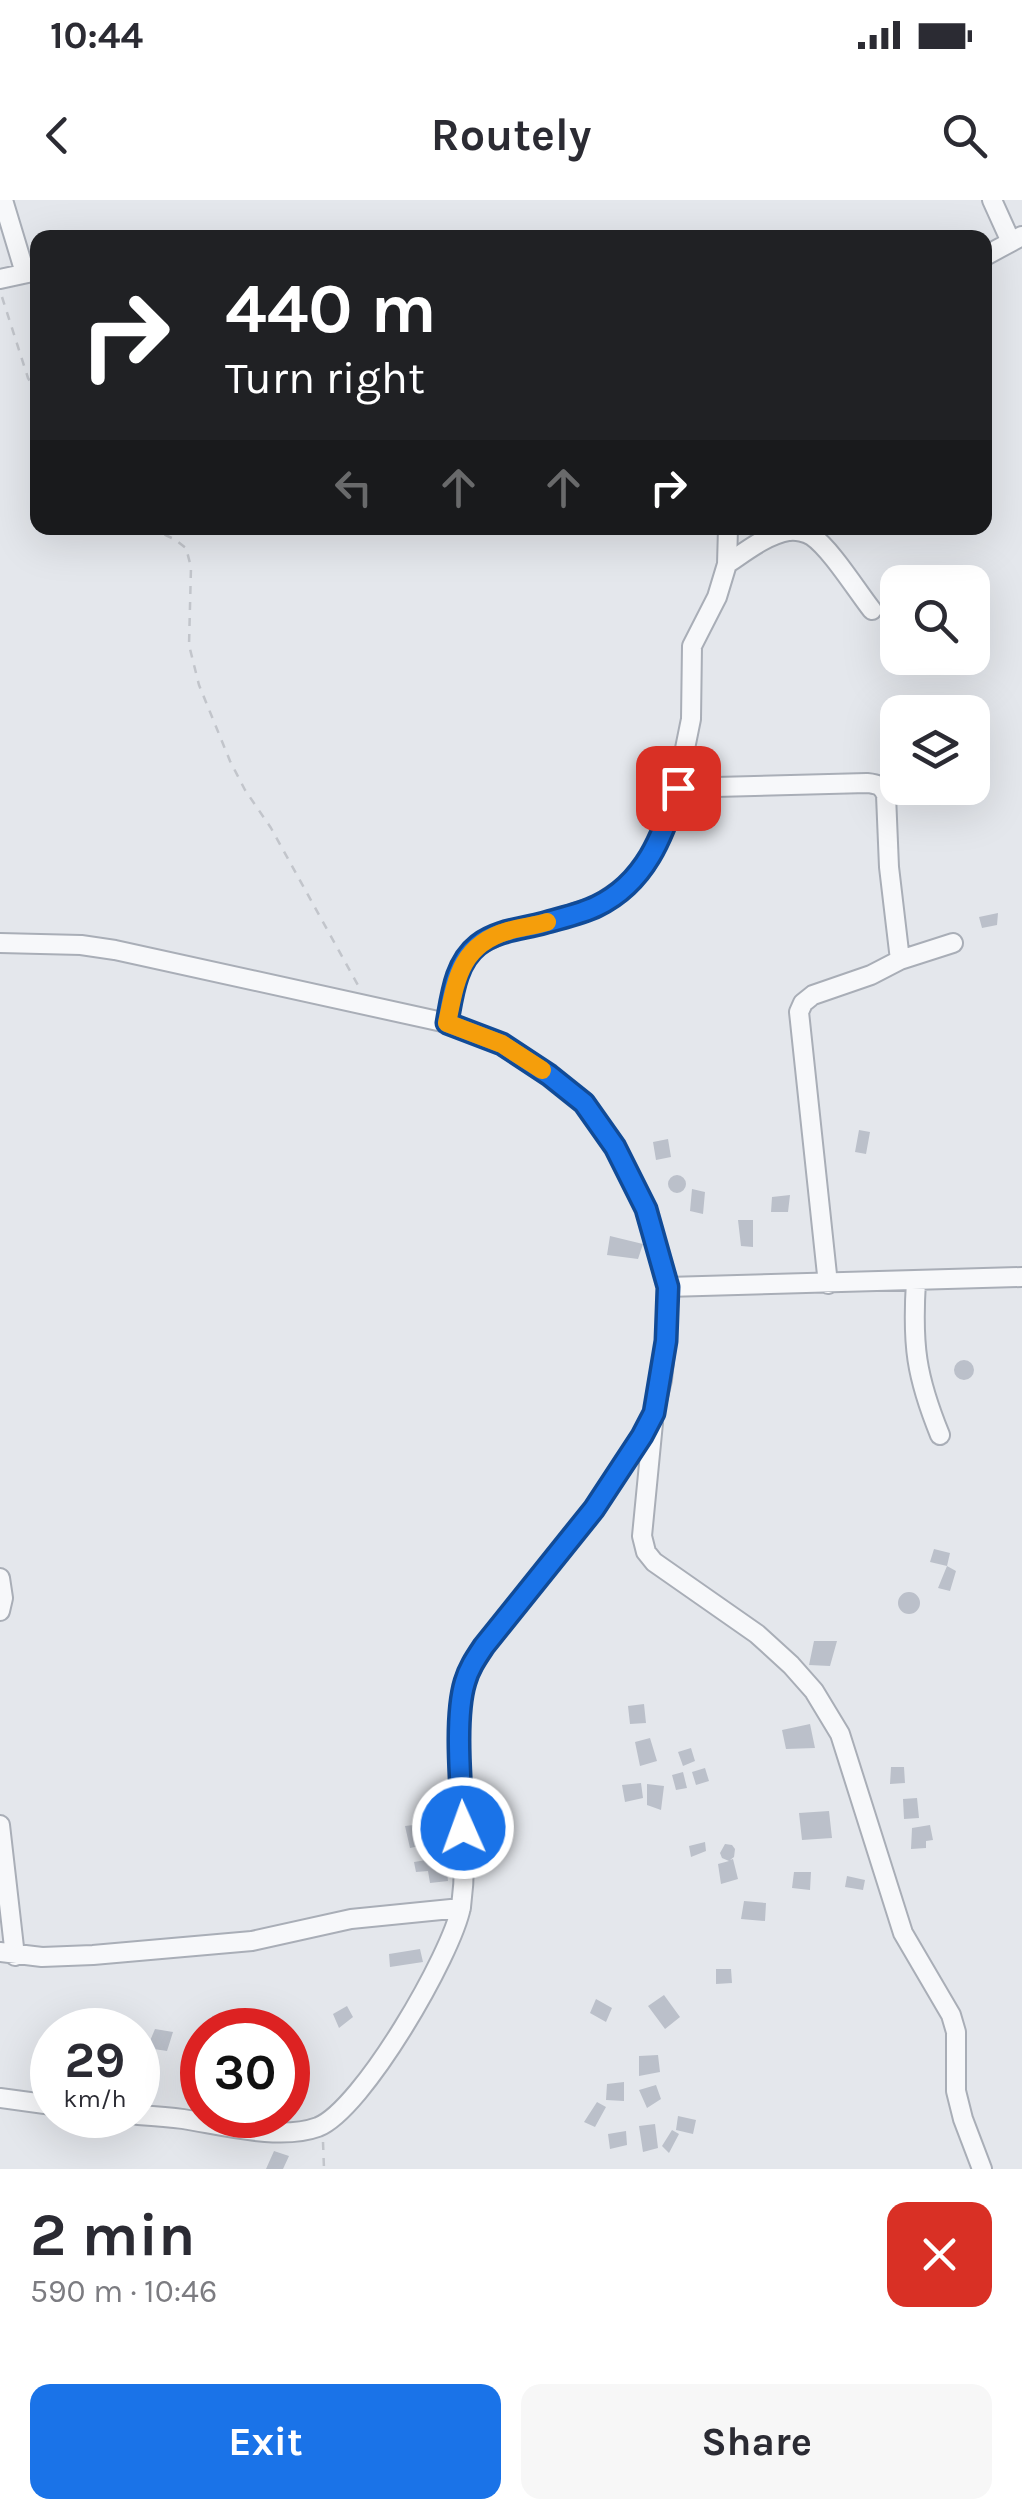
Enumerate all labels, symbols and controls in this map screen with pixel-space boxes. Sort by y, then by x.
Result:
text: 10:44 [50,13,143,58]
icon: back [30,108,85,163]
icon: search [937,108,992,163]
text: Routely [431,109,591,161]
text: 440 m [225,268,437,350]
icon: right [60,270,190,400]
text: Turn right [225,352,425,404]
icon: left [326,460,381,515]
icon: ahead [431,460,486,515]
icon: ahead [536,460,591,515]
icon: right [641,460,696,515]
map controls [880,565,990,805]
button: search [880,565,990,675]
button: layers [880,695,990,805]
pin [636,746,721,831]
icon: arrive [651,761,706,816]
position arrow [411,1776,515,1880]
speed limit sign: 30 [180,2008,310,2138]
text: 29 [65,2031,125,2090]
text: km/h [63,2084,127,2113]
text: 2 min [30,2200,195,2270]
button: close [887,2202,992,2307]
text: 590 m · 10:46 [30,2273,217,2310]
button: Exit [30,2384,501,2499]
button: Share [521,2384,992,2499]

